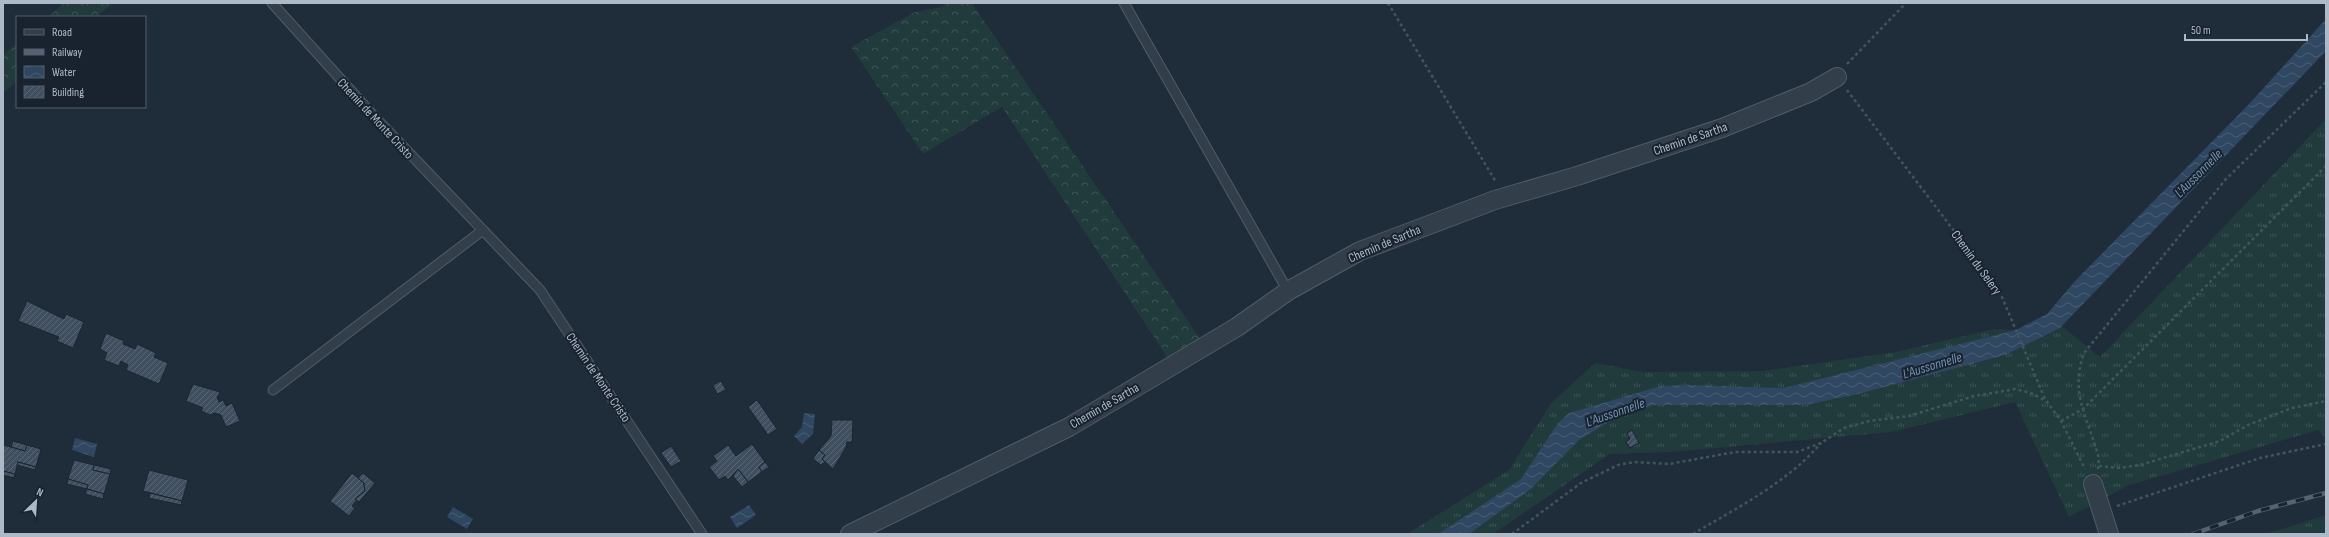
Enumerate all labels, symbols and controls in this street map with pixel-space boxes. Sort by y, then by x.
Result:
legend [16,16,146,108]
scale bar [2185,16,2307,42]
text: 50 m [2191,23,2211,38]
text: Road [52,25,72,40]
text: Railway [52,45,83,60]
text: Water [52,65,76,80]
street label: Chemin de Monte Cristo [334,75,417,162]
text: Building [52,85,84,100]
street label: Chemin de Sartha [1651,119,1729,159]
water label: L'Aussonnelle [2171,145,2226,201]
street label: Chemin de Sartha [1346,221,1423,266]
street label: Chemin du Selery [1947,227,2005,298]
street label: Chemin de Monte Cristo [562,330,634,425]
water label: L'Aussonnelle [1900,348,1964,383]
street label: Chemin de Sartha [1067,380,1142,432]
water label: L'Aussonnelle [1583,394,1647,430]
north arrow [16,481,56,521]
text: N [35,485,46,500]

